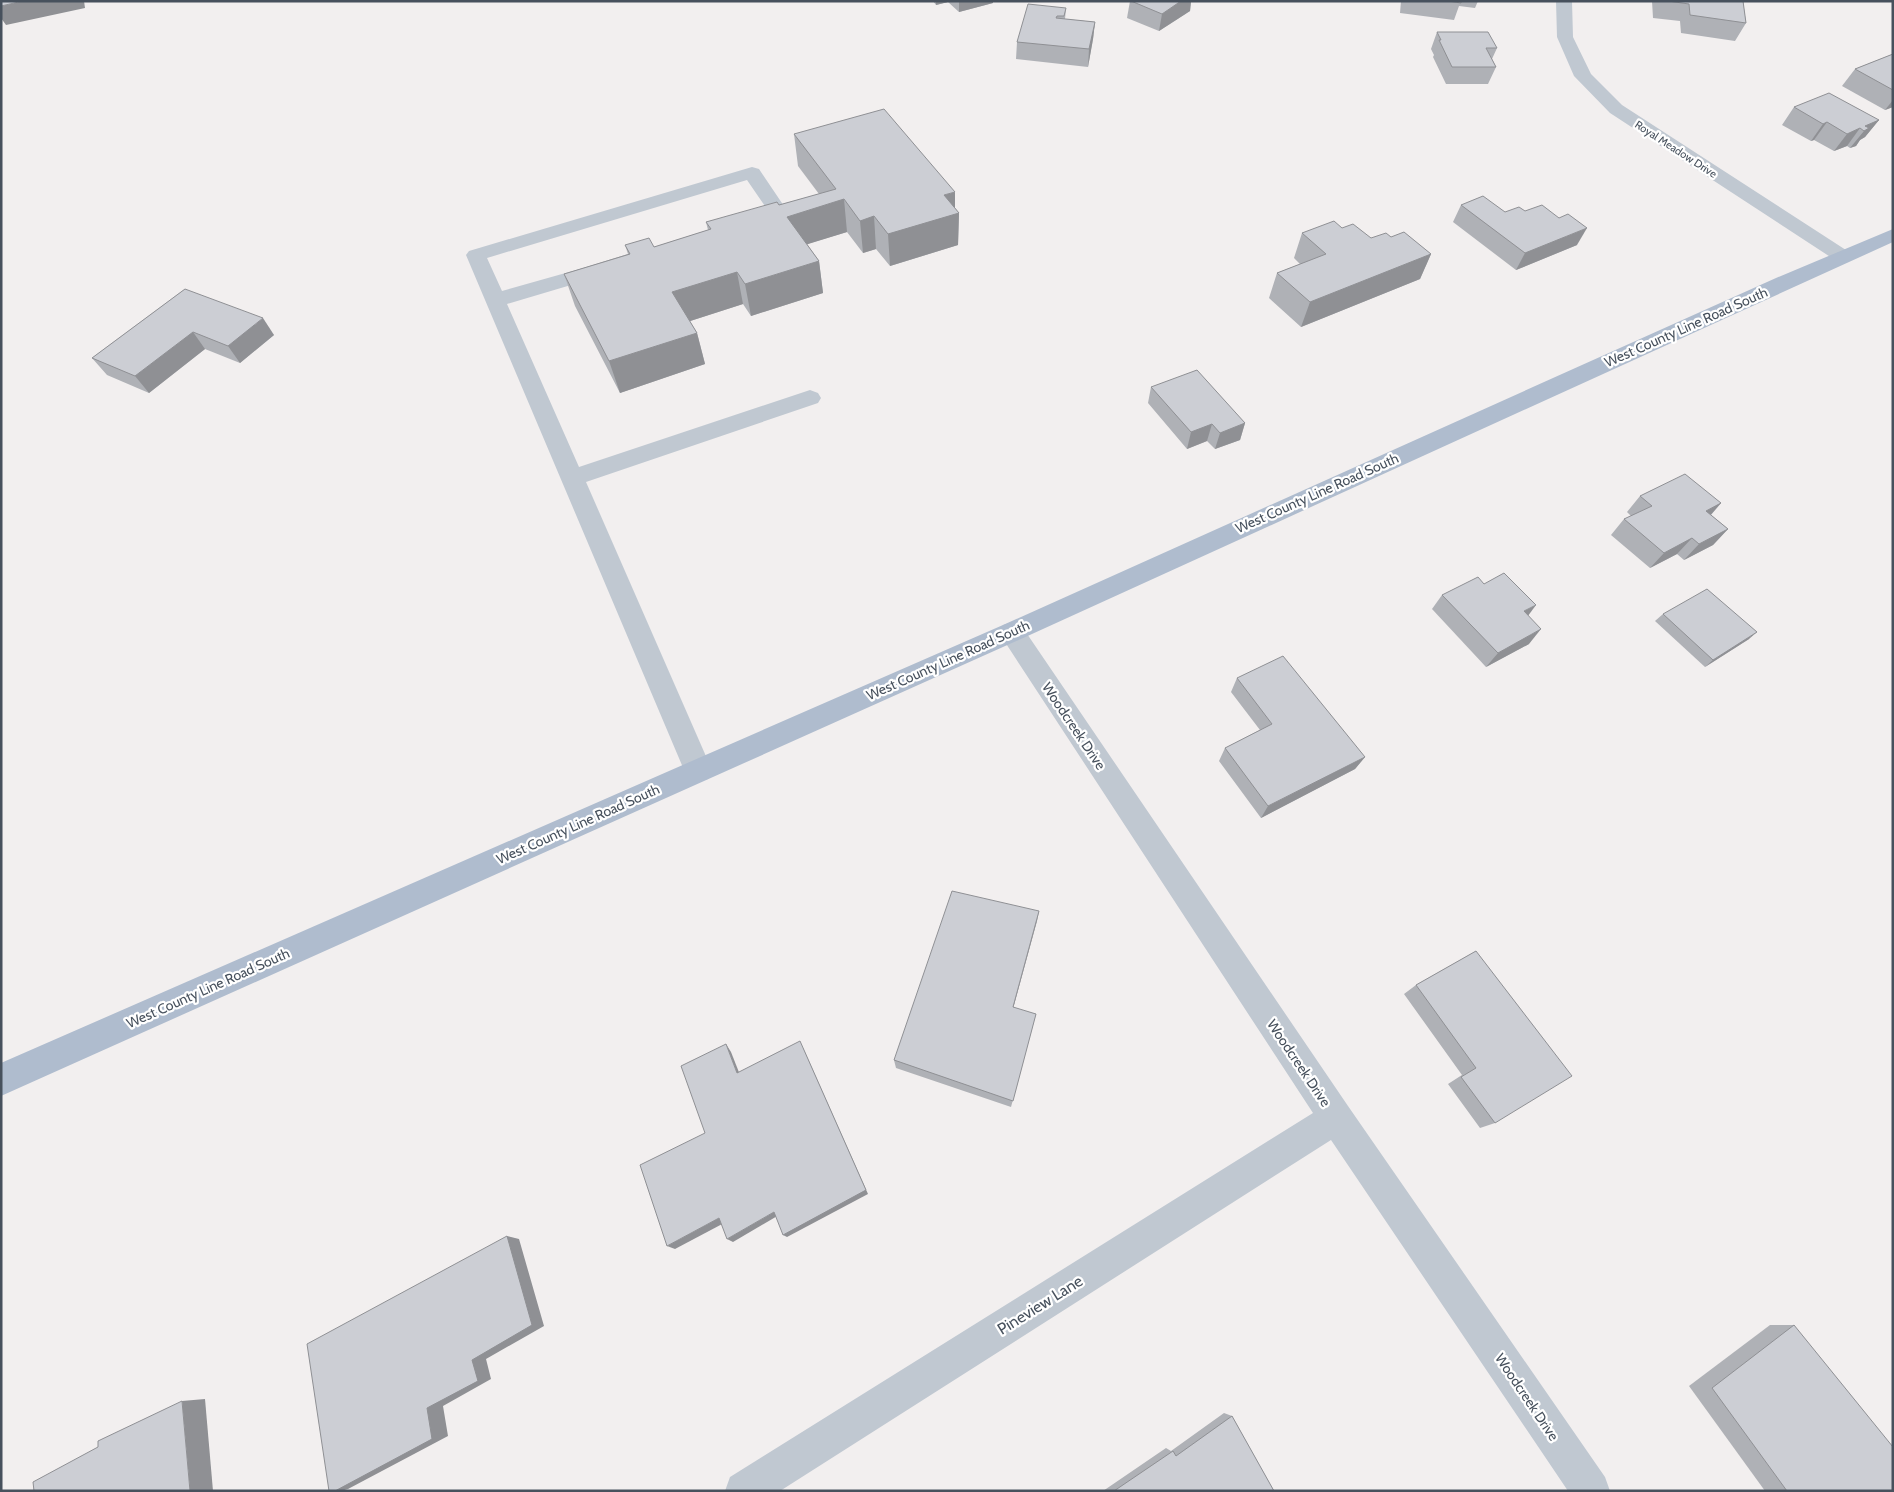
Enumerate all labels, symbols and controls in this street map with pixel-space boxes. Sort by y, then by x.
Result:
street label: Royal Meadow Drive [1632,117,1720,181]
street label: West County Line Road South [1602,283,1770,371]
street label: West County Line Road South [1233,449,1401,537]
street label: West County Line Road South [864,616,1032,704]
street label: Woodcreek Drive [1038,679,1110,773]
street label: West County Line Road South [494,780,662,868]
street label: West County Line Road South [124,944,292,1032]
street label: Woodcreek Drive [1263,1016,1335,1110]
street label: Pineview Lane [994,1271,1086,1339]
street label: Woodcreek Drive [1491,1350,1563,1444]

